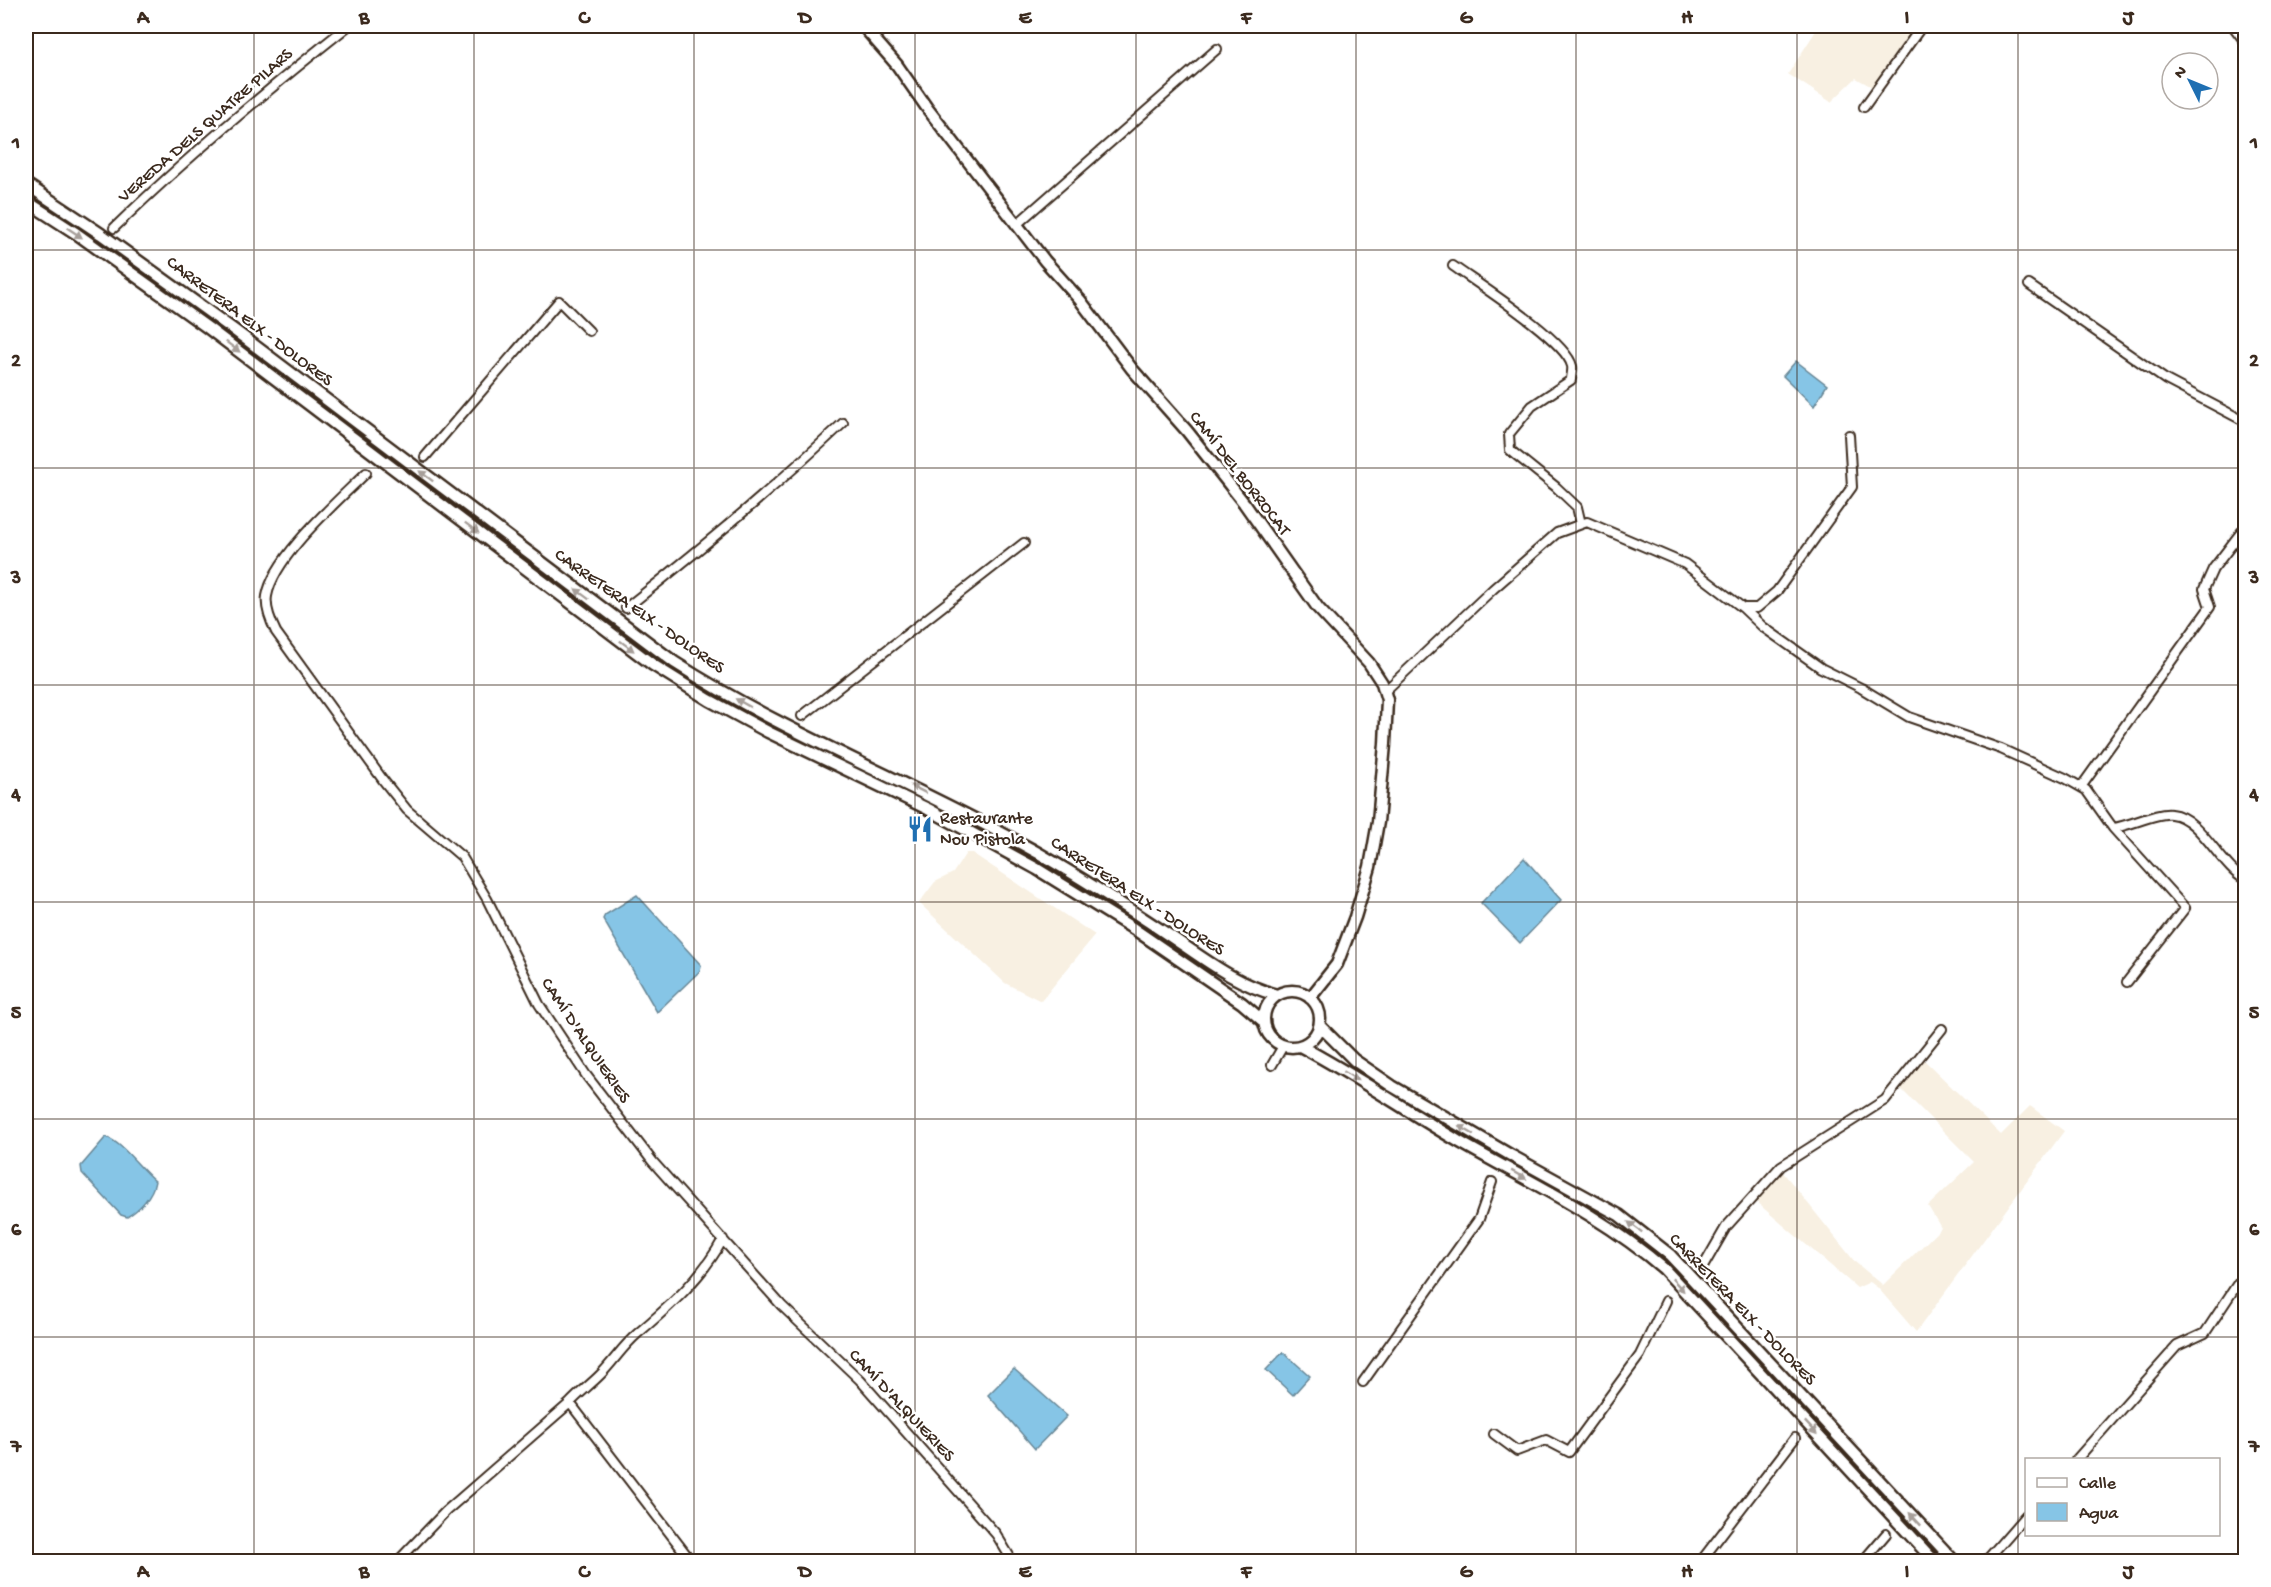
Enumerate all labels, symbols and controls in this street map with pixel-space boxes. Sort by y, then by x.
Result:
text: A [136,8,151,31]
text: B [358,8,370,31]
text: C [578,8,592,31]
text: D [796,8,812,31]
text: E [1019,8,1033,31]
text: F [1240,8,1253,31]
text: G [1460,8,1474,31]
text: H [1681,8,1693,31]
text: I [1905,8,1910,31]
text: J [2122,8,2135,31]
street label: VEREDA DELS QUATRE PILARS [114,44,298,208]
north arrow [2160,51,2220,111]
text: N [2171,62,2192,83]
text: 1 [11,133,20,156]
text: 1 [2249,133,2258,156]
one-way arrow [66,227,82,239]
street label: CARRETERA ELX - DOLORES [161,252,337,392]
one-way arrow [225,340,241,353]
text: 2 [11,351,21,374]
text: 2 [2249,351,2259,374]
street label: CAMÍ DEL BORROCAT [1184,408,1295,541]
one-way arrow [419,470,435,482]
one-way arrow [464,522,480,534]
street label: CARRETERA ELX - DOLORES [550,545,729,679]
text: 3 [10,568,21,591]
text: 3 [2248,568,2259,591]
one-way arrow [574,588,589,600]
one-way arrow [620,639,635,651]
one-way arrow [734,698,751,708]
text: 4 [10,785,21,808]
one-way arrow [909,785,926,794]
text: 4 [2248,785,2259,808]
place label: Restaurante Nou Pistola [940,809,1033,851]
restaurant icon: Restaurante Nou Pistola [905,814,935,844]
street label: CARRETERA ELX - DOLORES [1046,833,1229,962]
street label: CAMÍ D'ALQUIERIES [535,974,635,1108]
text: 5 [11,1003,22,1026]
text: 5 [2249,1003,2260,1026]
one-way arrow [1343,1070,1359,1081]
one-way arrow [1458,1124,1474,1135]
one-way arrow [1510,1170,1527,1180]
text: 6 [11,1220,22,1243]
text: 6 [2249,1220,2260,1243]
one-way arrow [1627,1221,1643,1233]
street label: CARRETERA ELX - DOLORES [1664,1230,1821,1391]
one-way arrow [1671,1278,1685,1292]
street label: CAMÍ D'ALQUIERIES [843,1345,959,1467]
one-way arrow [1804,1420,1817,1435]
text: 7 [10,1437,23,1460]
text: 7 [2248,1437,2261,1460]
legend [2025,1458,2220,1536]
text: Calle [2079,1474,2117,1495]
text: Agua [2079,1504,2119,1525]
one-way arrow [1909,1512,1922,1527]
text: A [136,1562,151,1585]
text: B [358,1562,370,1585]
text: C [578,1562,592,1585]
text: D [796,1562,812,1585]
text: E [1019,1562,1033,1585]
text: F [1240,1562,1253,1585]
text: G [1460,1562,1474,1585]
text: H [1681,1562,1693,1585]
text: I [1905,1562,1910,1585]
text: J [2122,1562,2135,1585]

